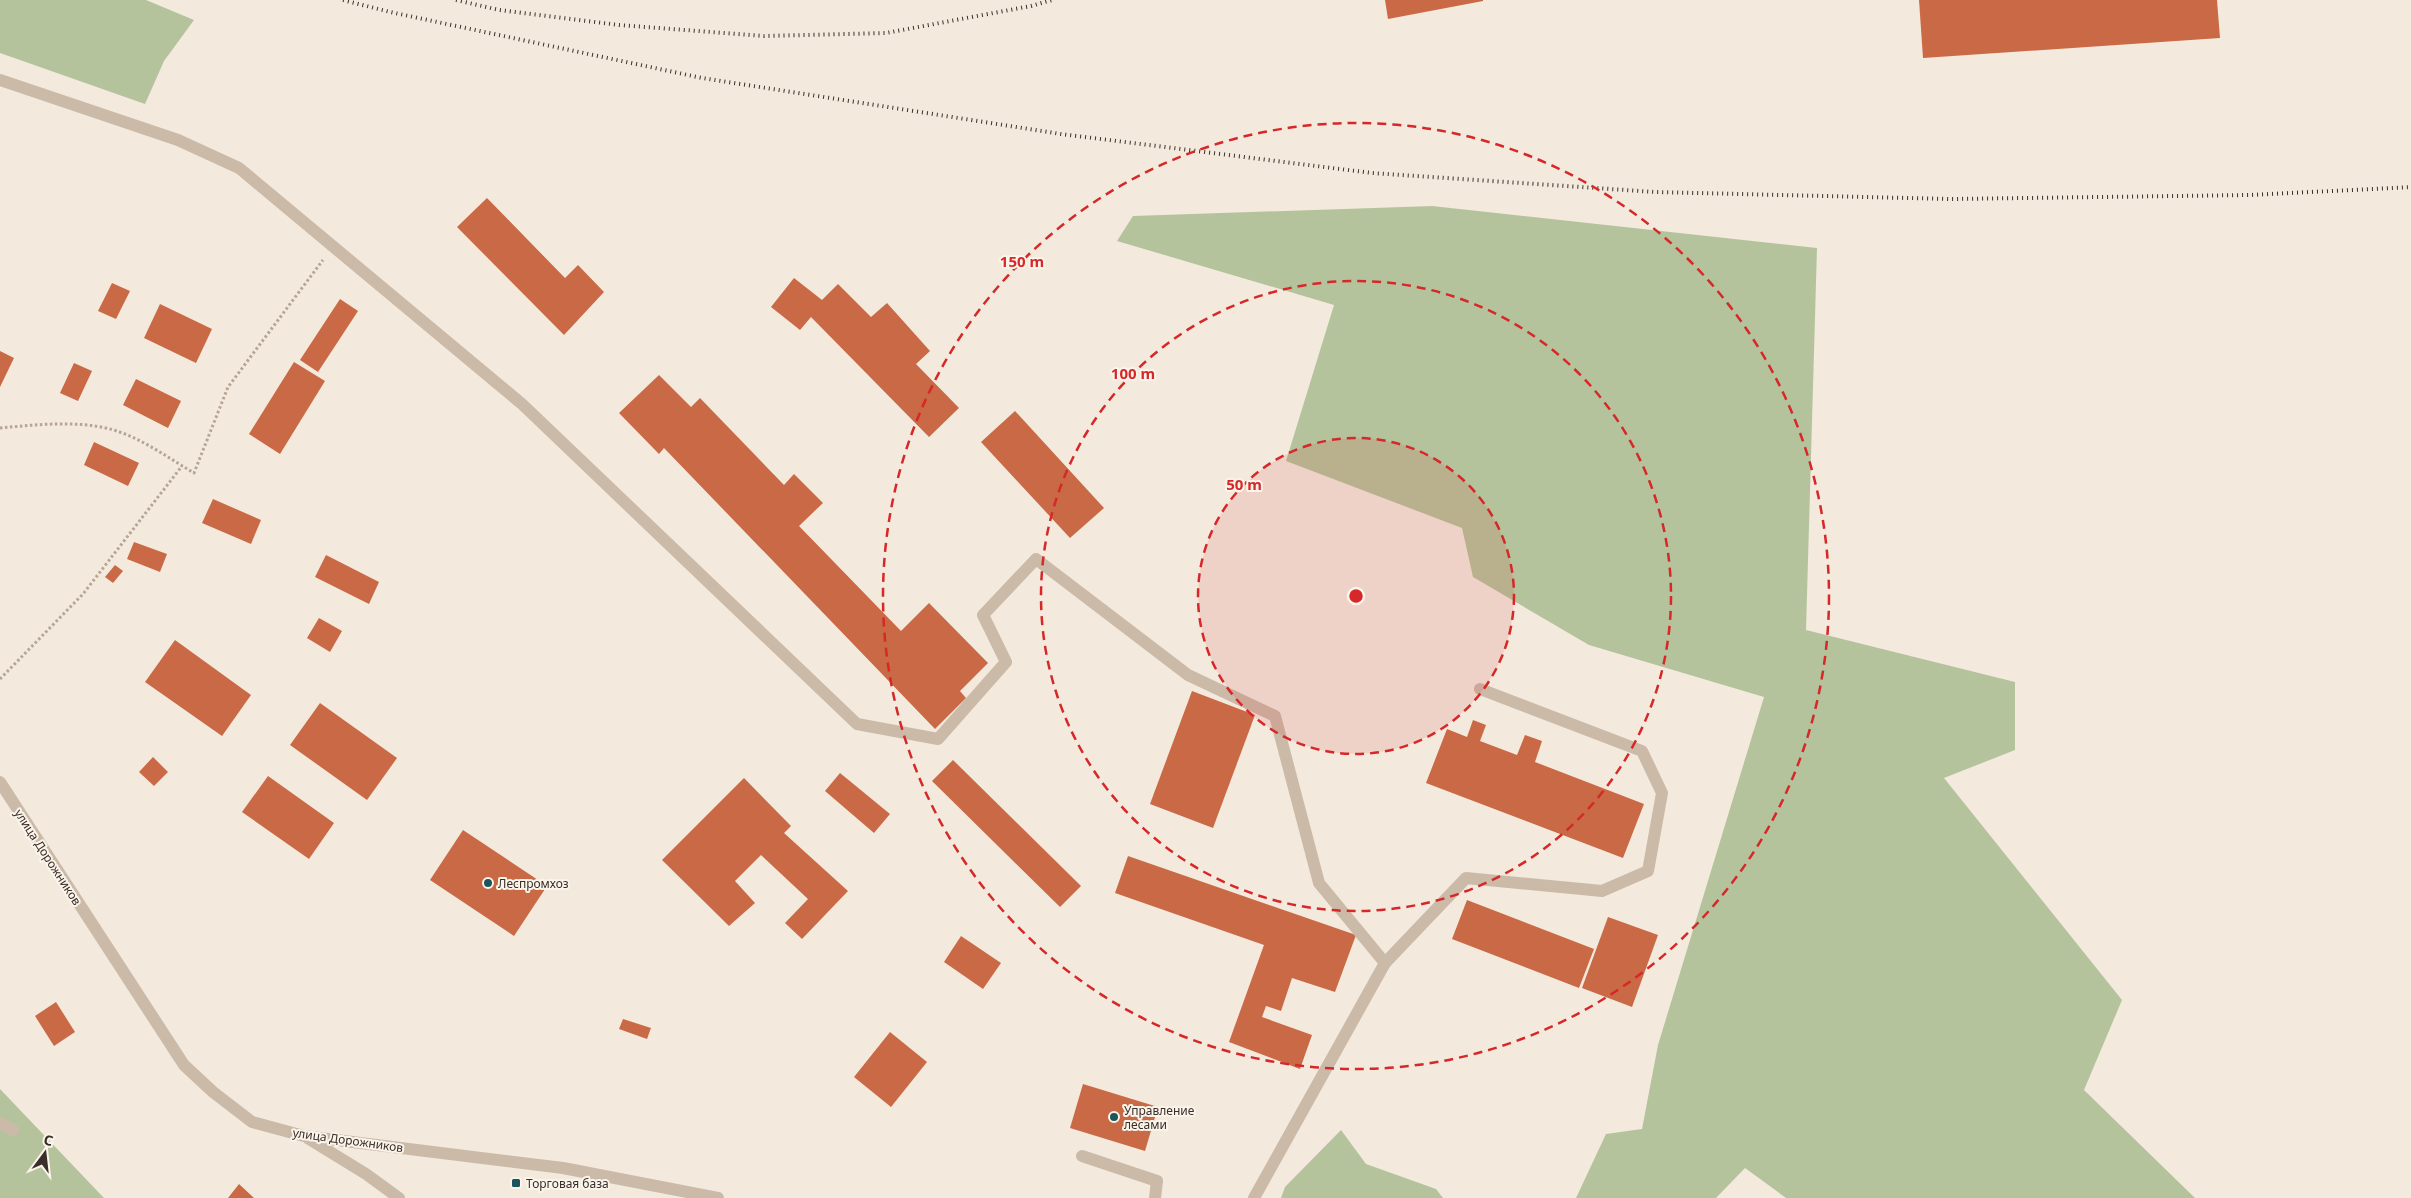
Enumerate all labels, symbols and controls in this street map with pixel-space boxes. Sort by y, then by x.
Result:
text: 150 m [1000,251,1044,271]
text: 100 m [1111,363,1155,383]
text: 50 m [1226,474,1262,494]
centre of rings [1347,587,1365,605]
street label: улица Дорожников [11,806,86,908]
place label: Леспромхоз [498,875,569,892]
marker: Леспромхоз [482,877,494,889]
place label: Управление лесами [1124,1102,1195,1133]
marker: Управление лесами [1108,1111,1120,1123]
street label: улица Дорожников [292,1124,404,1156]
north arrow [20,1128,70,1178]
text: С [42,1130,55,1150]
place label: Торговая база [526,1175,609,1192]
marker: Торговая база [510,1177,522,1189]

